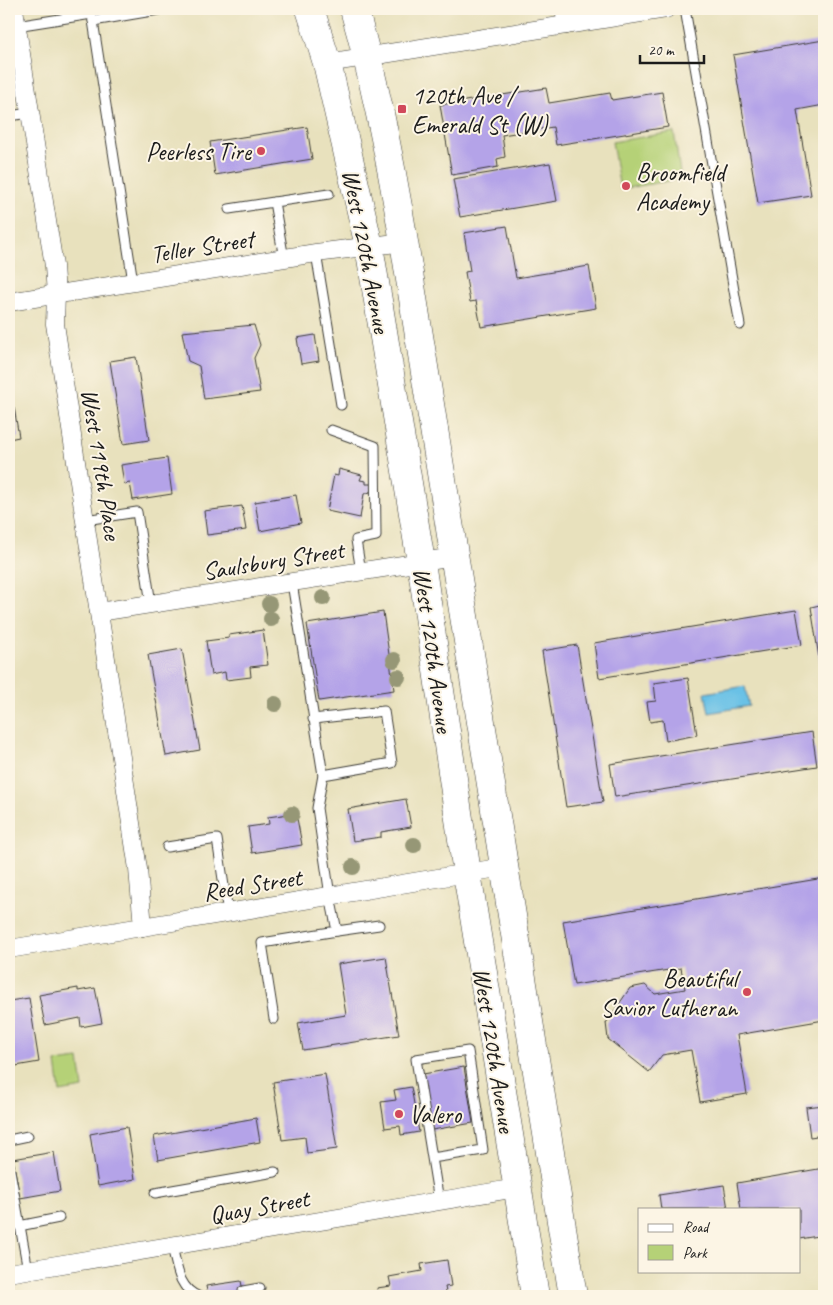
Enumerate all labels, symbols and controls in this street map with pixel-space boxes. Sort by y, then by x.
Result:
scale bar [640,32,704,64]
text: 20 m [648,41,675,60]
place label: 120th Ave / Emerald St (W) [412,80,549,141]
marker: 120th Ave / Emerald St (W) [396,103,408,115]
place label: Peerless Tire [146,136,253,168]
marker: Peerless Tire [255,145,267,157]
place label: Broomfield Academy [636,157,729,218]
street label: West 120th Avenue [334,167,398,338]
marker: Broomfield Academy [620,180,632,192]
street label: Teller Street [148,222,260,271]
street label: West 119th Place [73,386,129,544]
street label: Saulsbury Street [200,534,349,588]
street label: West 120th Avenue [406,566,461,737]
street label: Reed Street [201,861,306,909]
place label: Beautiful Savior Lutheran [600,963,742,1024]
street label: West 120th Avenue [465,966,523,1137]
marker: Beautiful Savior Lutheran [741,986,753,998]
place label: Valero [409,1099,462,1131]
marker: Valero [393,1108,405,1120]
street label: Quay Street [207,1182,314,1231]
legend [638,1208,800,1272]
text: Road [683,1218,710,1237]
text: Park [683,1244,708,1263]

